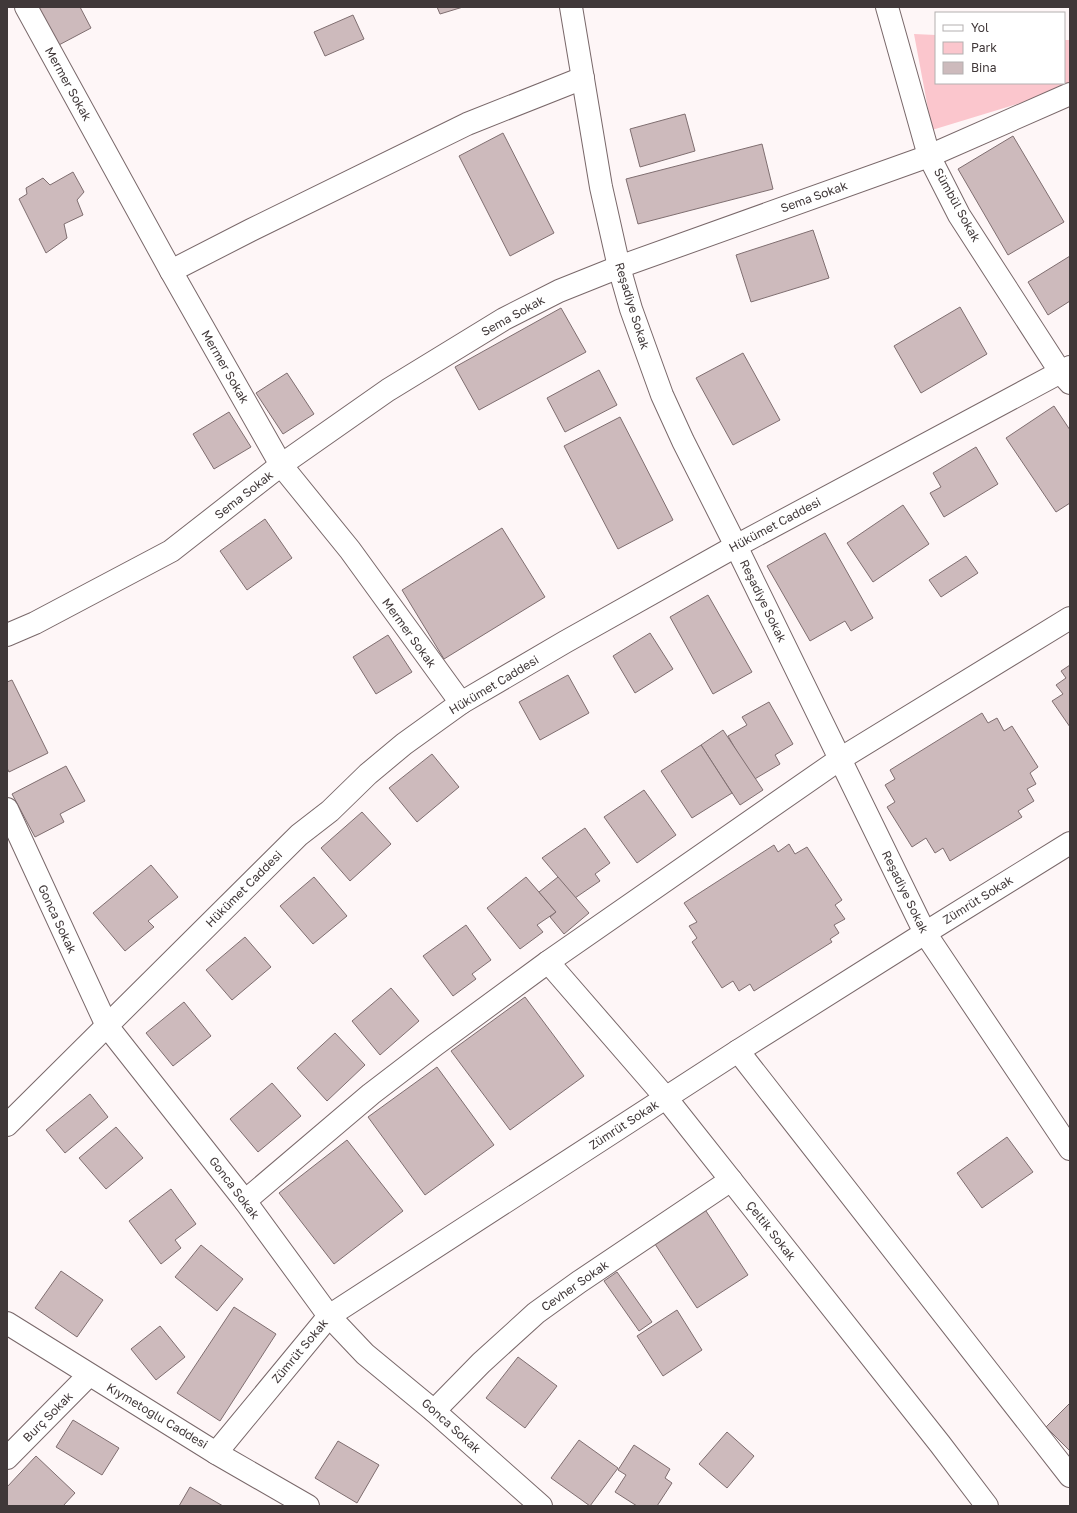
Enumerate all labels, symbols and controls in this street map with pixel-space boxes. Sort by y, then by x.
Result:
legend [935,12,1065,84]
text: Yol [971,20,989,35]
text: Park [971,40,997,55]
street label: Mermer Sokak [42,44,95,124]
text: Bina [971,60,996,75]
street label: Sümbül Sokak [931,165,984,245]
street label: Sema Sokak [778,177,850,216]
street label: Reşadiye Sokak [612,260,653,351]
street label: Sema Sokak [478,292,547,339]
street label: Mermer Sokak [198,327,253,406]
street label: Sema Sokak [211,467,276,522]
street label: Hükümet Caddesi [726,494,823,555]
street label: Reşadiye Sokak [737,557,790,645]
street label: Mermer Sokak [379,595,440,671]
street label: Hükümet Caddesi [446,652,541,717]
street label: Hükümet Caddesi [202,847,285,930]
street label: Reşadiye Sokak [879,848,932,936]
street label: Zümrüt Sokak [940,872,1016,927]
street label: Gonca Sokak [35,882,80,956]
street label: Zümrüt Sokak [586,1096,661,1153]
street label: Gonca Sokak [206,1153,263,1222]
street label: Çeltik Sokak [743,1198,799,1264]
street label: Cevher Sokak [538,1257,611,1314]
street label: Zümrüt Sokak [268,1315,331,1386]
street label: Kıymetoğlu Caddesi [104,1379,211,1452]
street label: Burç Sokak [20,1388,76,1445]
street label: Gonca Sokak [419,1395,484,1456]

